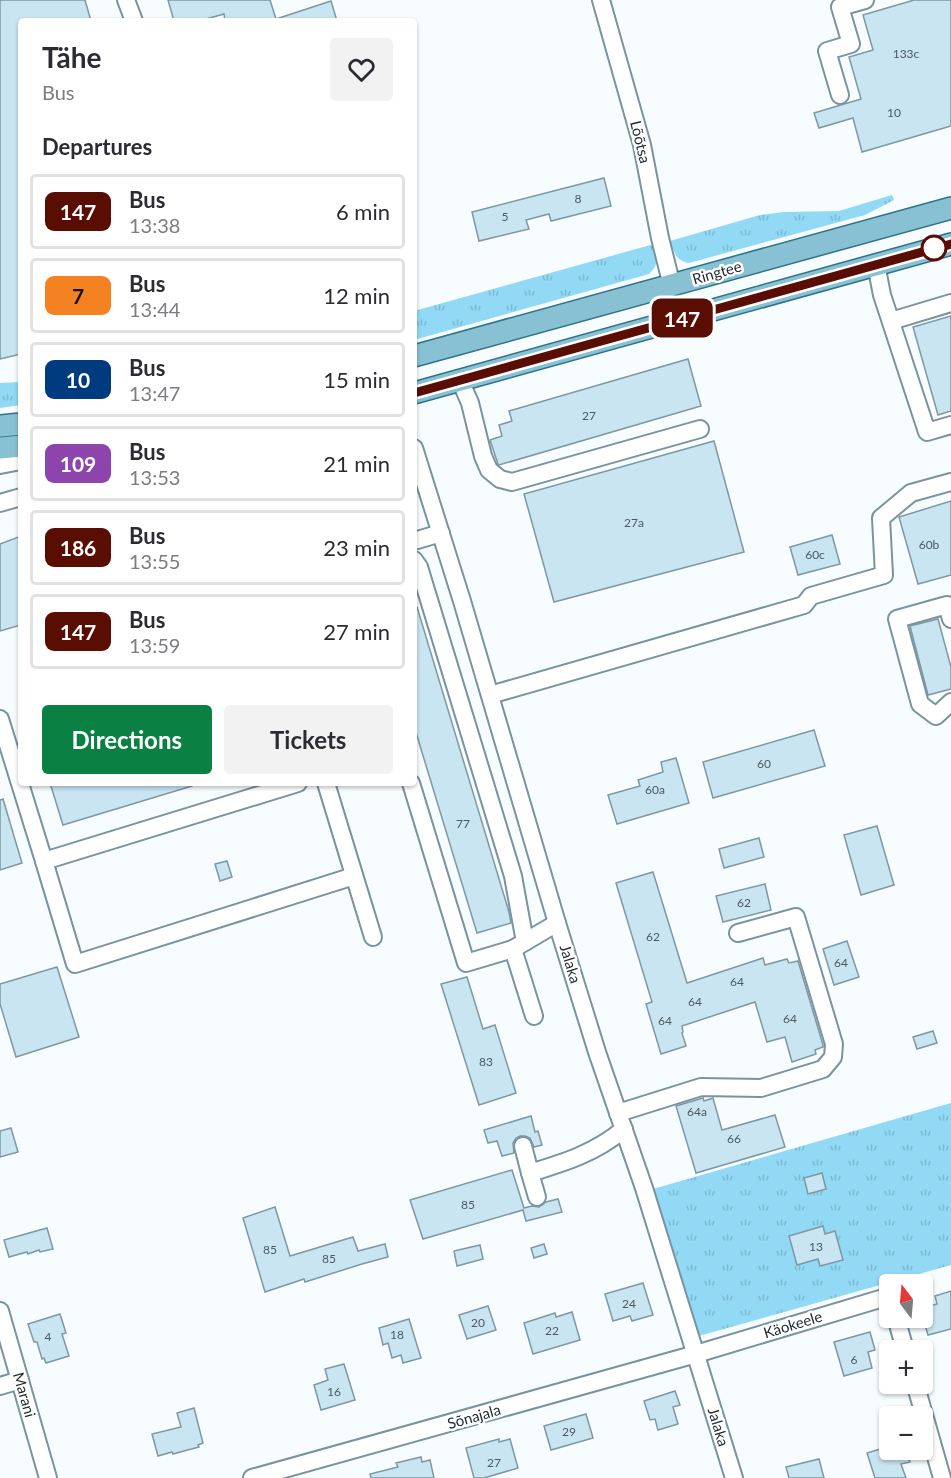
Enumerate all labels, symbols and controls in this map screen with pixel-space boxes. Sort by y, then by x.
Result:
button: heart [330,38,393,101]
text: Tähe [42,40,102,74]
house number: 133c [893,46,920,61]
text: Bus [42,80,75,104]
house number: 10 [887,105,901,120]
street label: Lõõtsa [627,119,655,165]
text: Departures [42,133,152,160]
text: Bus [129,186,165,213]
house number: 8 [575,191,582,206]
text: 6 min [336,198,390,225]
text: 147 [60,199,96,224]
house number: 5 [502,209,509,224]
text: 13:38 [129,213,180,237]
unlabelled marker [921,235,947,261]
street label: Ringtee [690,256,743,288]
text: Bus [129,270,165,297]
text: 12 min [323,282,390,309]
text: 7 [72,283,84,308]
text: 13:44 [129,297,180,321]
line badge: 147 [648,298,716,338]
text: 147 [664,306,700,331]
text: Bus [129,354,165,381]
text: 15 min [323,366,390,393]
text: 10 [66,367,90,392]
text: 13:47 [129,381,180,405]
house number: 27 [582,408,596,423]
text: Bus [129,438,165,465]
text: 21 min [323,450,390,477]
text: 109 [60,451,96,476]
text: 13:53 [129,465,180,489]
house number: 27a [624,515,644,530]
text: Bus [129,522,165,549]
text: 23 min [323,534,390,561]
text: 186 [60,535,96,560]
house number: 60b [919,537,940,552]
house number: 60c [805,547,825,562]
text: 13:55 [129,549,180,573]
text: Bus [129,606,165,633]
text: 27 min [323,618,390,645]
text: 147 [60,619,96,644]
text: 13:59 [129,633,180,657]
button: Directions [42,705,212,774]
button: Tickets [224,705,393,774]
house number: 60 [757,756,771,771]
house number: 60a [645,782,665,797]
house number: 77 [456,816,470,831]
house number: 62 [737,895,751,910]
house number: 62 [646,929,660,944]
street label: Jalaka [557,942,585,985]
house number: 64 [834,955,848,970]
house number: 64 [730,974,744,989]
house number: 64 [688,994,702,1009]
house number: 64 [783,1011,797,1026]
house number: 64 [658,1013,672,1028]
house number: 83 [479,1054,493,1069]
house number: 64a [687,1104,707,1119]
house number: 66 [727,1131,741,1146]
house number: 85 [461,1197,475,1212]
house number: 13 [809,1239,823,1254]
house number: 85 [263,1242,277,1257]
house number: 85 [322,1251,336,1266]
north arrow [879,1274,933,1328]
map controls [879,1274,933,1460]
house number: 24 [622,1296,636,1311]
street label: Käokeele [761,1307,824,1341]
house number: 20 [471,1315,485,1330]
house number: 22 [545,1323,559,1338]
house number: 18 [390,1327,404,1342]
house number: 4 [45,1329,52,1344]
button: + [879,1340,933,1394]
house number: 6 [851,1352,858,1367]
street label: Marani [10,1370,40,1419]
house number: 16 [327,1384,341,1399]
street label: Sõnajala [445,1400,502,1432]
street label: Jalaka [705,1405,733,1448]
button: − [879,1406,933,1460]
house number: 29 [562,1424,576,1439]
house number: 27 [487,1455,501,1470]

